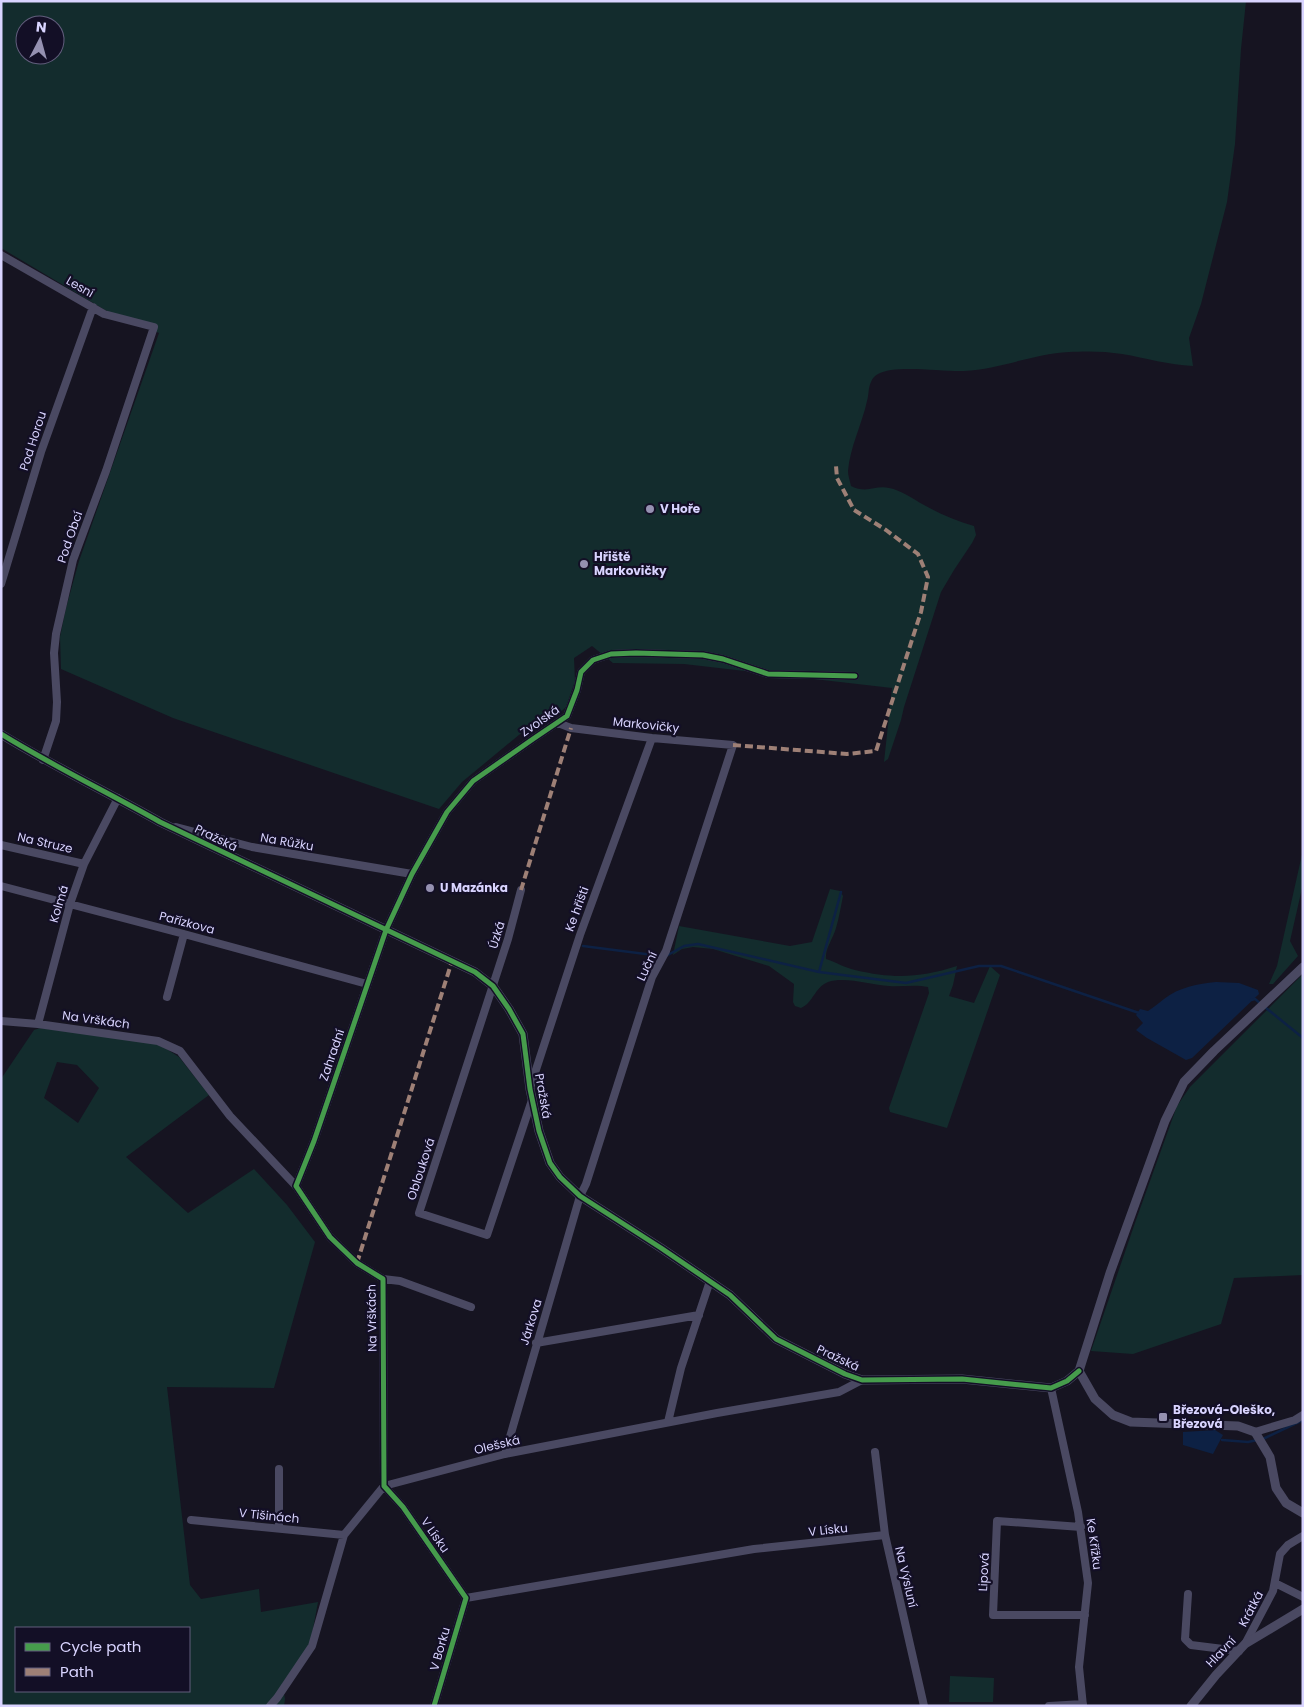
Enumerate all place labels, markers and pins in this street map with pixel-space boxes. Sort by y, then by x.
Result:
place label: V Hoře [660,500,701,517]
marker: V Hoře [644,503,656,515]
place label: Hřiště Markovičky [594,548,667,579]
marker: Hřiště Markovičky [578,558,590,570]
place label: U Mazánka [440,879,508,896]
marker: U Mazánka [424,882,436,894]
place label: Březová-Oleško, Březová [1173,1401,1275,1432]
marker: Březová-Oleško, Březová [1157,1411,1169,1423]

